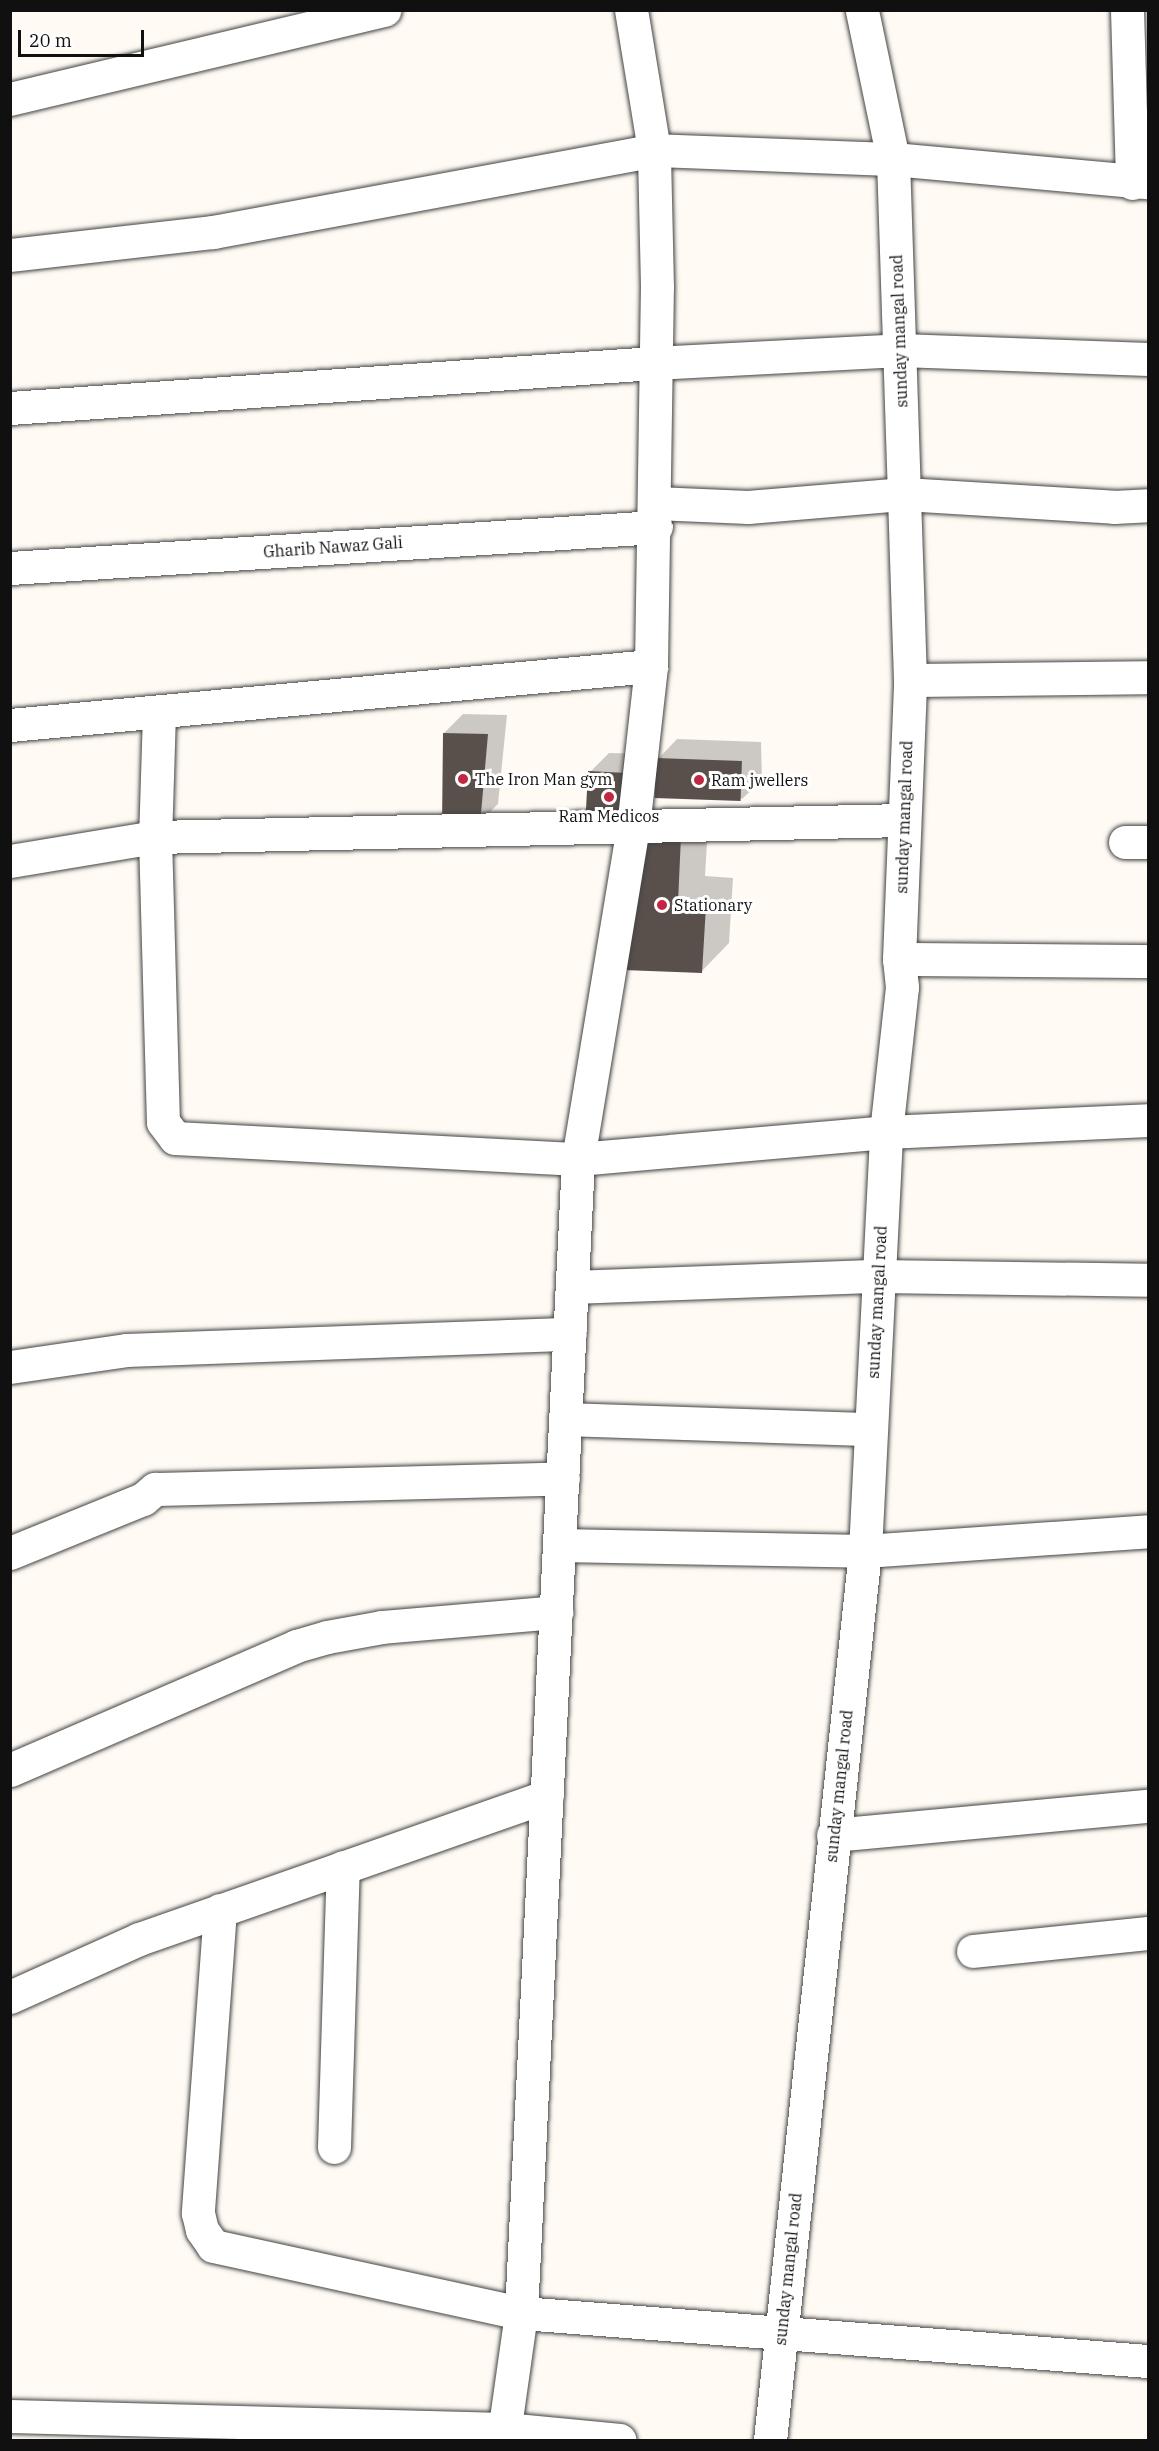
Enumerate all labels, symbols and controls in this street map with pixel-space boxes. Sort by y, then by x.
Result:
scale bar [21,18,147,56]
text: 20 m [29,29,72,52]
street label: sunday mangal road [887,254,911,408]
street label: Gharib Nawaz Gali [263,533,403,561]
street label: sunday mangal road [892,740,916,894]
place label: The Iron Man gym [475,769,613,789]
place label: Ram jwellers [711,770,808,790]
marker: The Iron Man gym [456,772,470,786]
marker: Ram jwellers [692,773,706,787]
marker: Ram Medicos [602,790,616,804]
place label: Ram Medicos [559,806,659,826]
place label: Stationary [674,895,752,915]
marker: Stationary [655,898,669,912]
street label: sunday mangal road [863,1225,891,1379]
street label: sunday mangal road [821,1709,857,1863]
street label: sunday mangal road [770,2192,806,2346]

